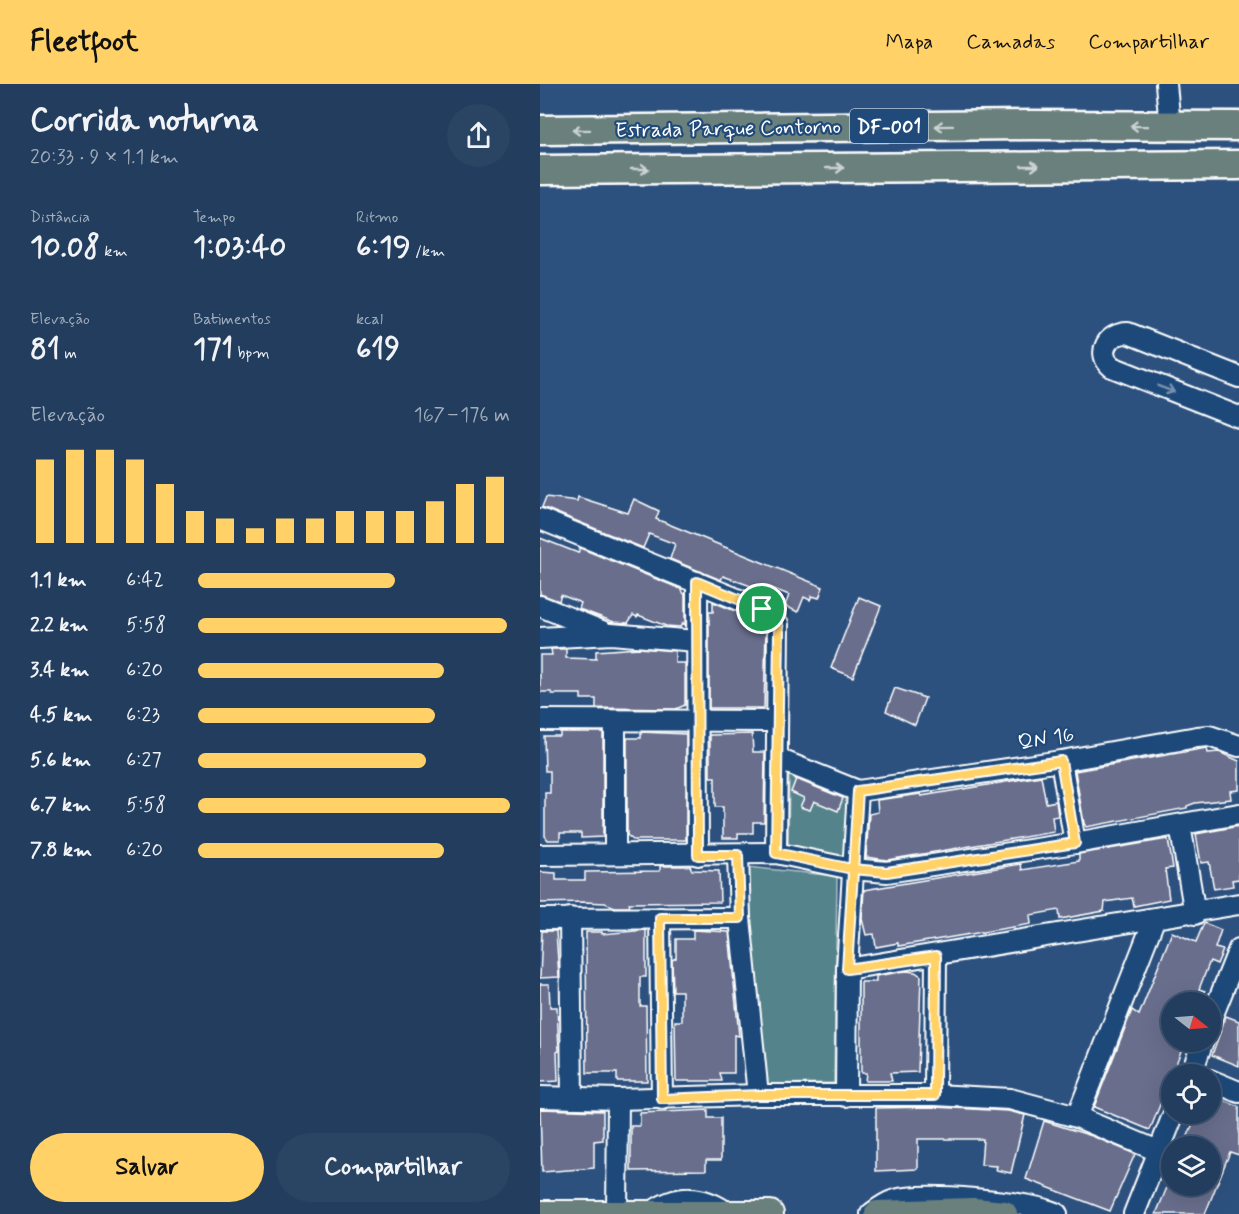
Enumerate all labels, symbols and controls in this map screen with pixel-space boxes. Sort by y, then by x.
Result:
text: Fleetfoot [30,24,139,61]
text: Mapa [885,28,933,56]
text: Camadas [966,28,1055,56]
text: Compartilhar [1088,28,1209,56]
text: Corrida noturna [30,99,259,143]
button: share [447,104,510,167]
road number: DF-001 [850,109,928,143]
street label: Estrada Parque Contorno [615,113,841,145]
one-way arrow [934,120,954,132]
one-way arrow [1129,120,1149,132]
one-way arrow [571,124,591,136]
text: 20:33 · 9 × 1.1 km [30,144,179,171]
one-way arrow [1020,160,1040,172]
one-way arrow [825,162,845,174]
one-way arrow [630,163,650,175]
text: Distância [30,207,90,228]
text: Tempo [193,207,235,228]
text: Ritmo [356,207,398,228]
text: 10.08 [30,228,100,267]
text: 1:03:40 [193,228,287,267]
text: 6:19 [356,228,411,267]
text: km [100,241,128,262]
text: /km [411,241,445,262]
text: Elevação [30,309,90,330]
text: Batimentos [193,309,271,330]
text: kcal [356,309,383,330]
text: 81 [30,330,60,369]
text: 171 [193,330,233,369]
text: 619 [356,330,400,369]
text: m [60,343,77,364]
text: bpm [233,343,270,364]
one-way arrow [1157,384,1175,395]
text: Elevação [30,402,105,429]
text: 167–176 m [414,402,510,429]
text: 1.1 km [30,567,87,594]
text: 6:42 [126,567,164,594]
pin [736,583,787,634]
icon: arrive [745,592,778,625]
text: 2.2 km [30,612,88,639]
text: 5:58 [126,612,166,639]
text: 3.4 km [30,657,89,684]
text: 6:20 [126,657,163,684]
text: 4.5 km [30,702,92,729]
text: 6:23 [126,702,160,729]
street label: QN 16 [1016,721,1076,757]
text: 5.6 km [30,747,91,774]
text: 6:27 [126,747,161,774]
text: 6.7 km [30,792,91,819]
text: 5:58 [126,792,166,819]
text: 7.8 km [30,837,92,864]
text: 6:20 [126,837,163,864]
north arrow [1161,992,1221,1052]
map controls [1161,992,1221,1196]
button: locate [1161,1064,1221,1124]
button: Salvar [30,1133,264,1202]
button: Compartilhar [276,1133,510,1202]
button: layers [1161,1136,1221,1196]

